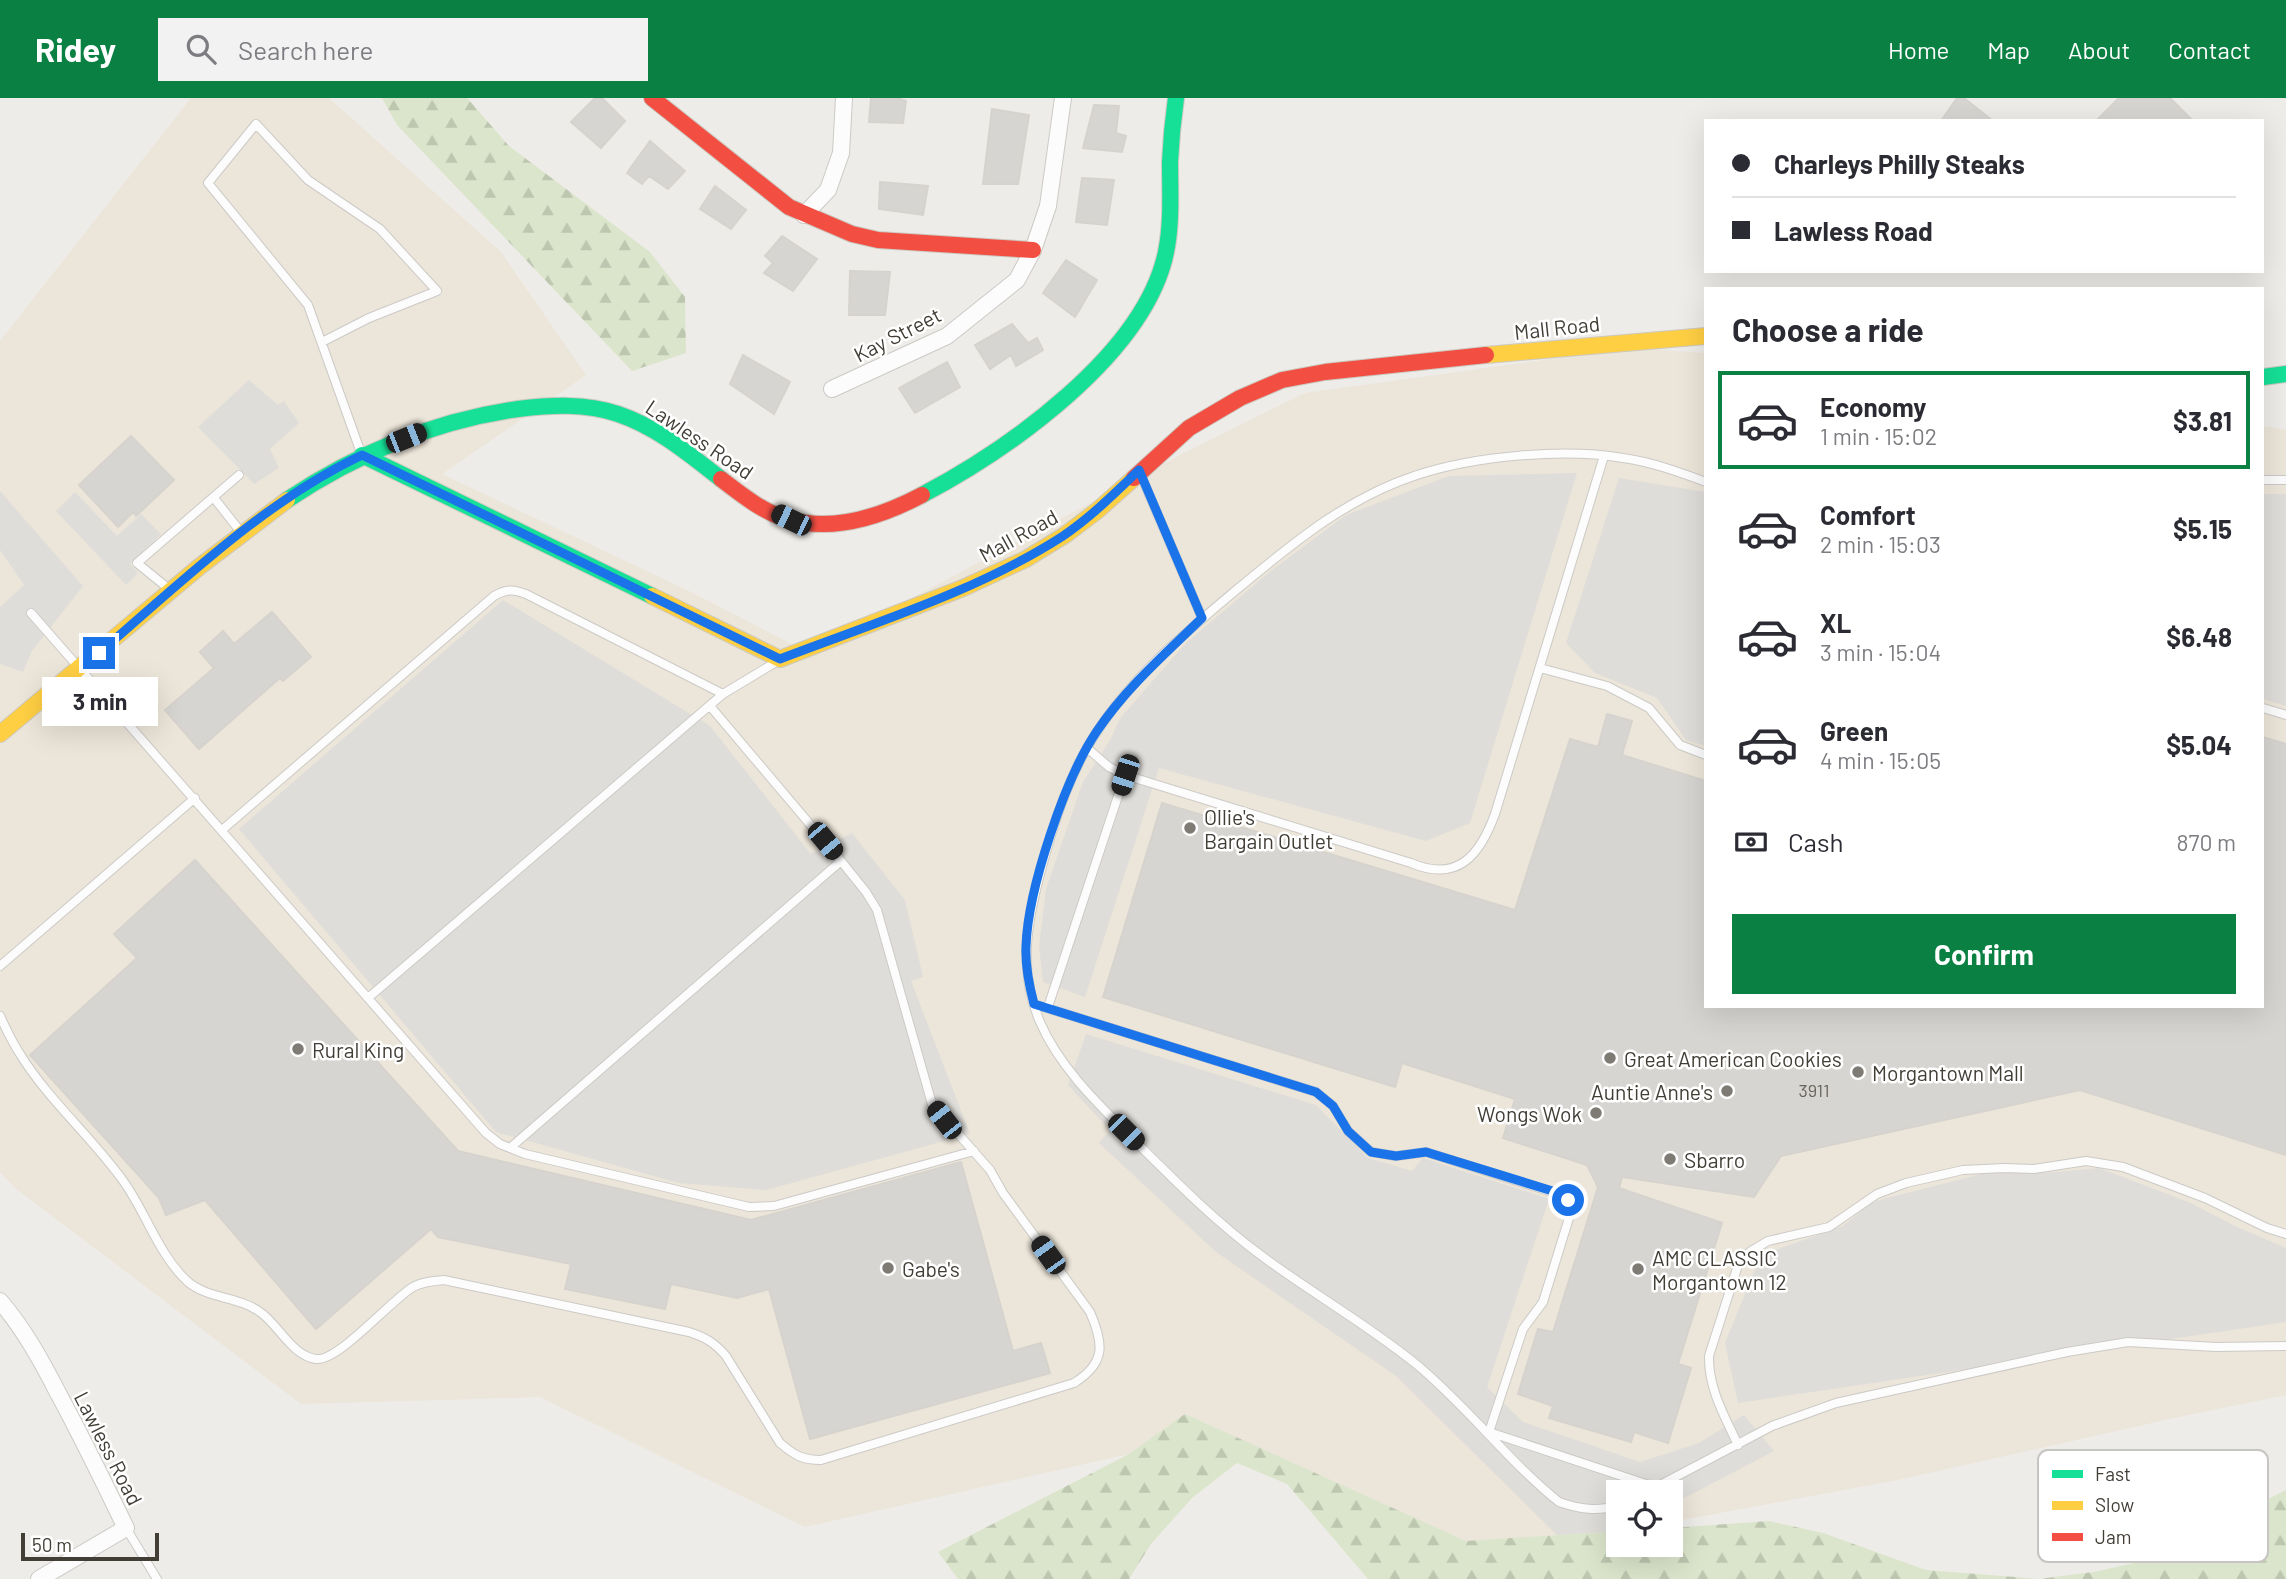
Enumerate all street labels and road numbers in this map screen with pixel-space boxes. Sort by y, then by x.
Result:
street label: Kay Street [849,301,945,367]
street label: Mall Road [1513,310,1601,344]
street label: Lawless Road [642,394,758,484]
street label: Mall Road [974,503,1062,567]
street label: Lawless Road [70,1387,148,1509]

